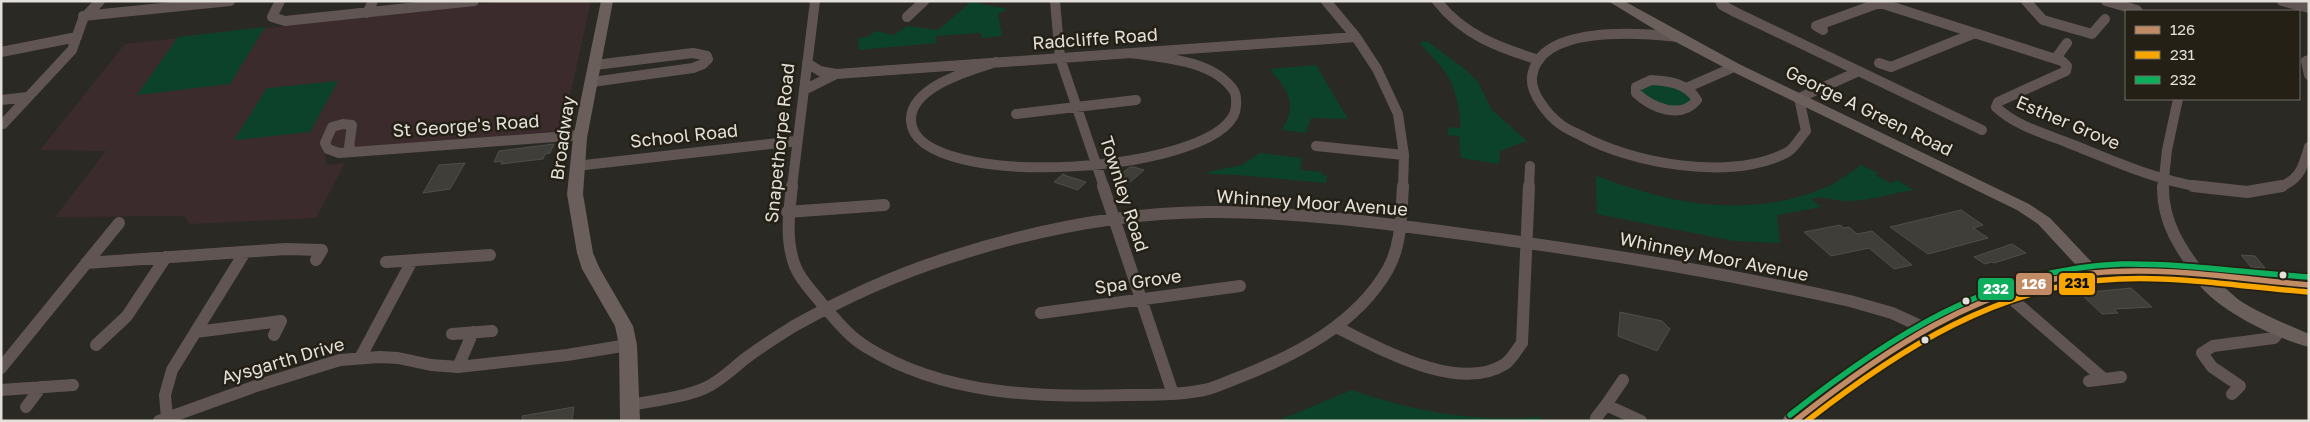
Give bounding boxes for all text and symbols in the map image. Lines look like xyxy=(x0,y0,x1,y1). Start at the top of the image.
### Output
legend xyxy=(2125,10,2300,100)
text: 126 xyxy=(2170,20,2195,38)
street label: Radcliffe Road xyxy=(1031,23,1158,53)
text: 231 xyxy=(2170,45,2195,63)
street label: George A Green Road xyxy=(1782,60,1957,160)
street label: Snapethorpe Road xyxy=(760,62,798,224)
text: 232 xyxy=(2170,70,2196,88)
street label: Esther Grove xyxy=(2013,90,2124,154)
street label: Broadway xyxy=(545,94,579,182)
street label: St George's Road xyxy=(392,109,540,141)
street label: School Road xyxy=(629,118,739,152)
street label: Townley Road xyxy=(1096,133,1154,254)
street label: Whinney Moor Avenue xyxy=(1215,184,1409,220)
street label: Whinney Moor Avenue xyxy=(1618,227,1811,285)
street label: Spa Grove xyxy=(1093,264,1183,298)
unlabelled marker xyxy=(2278,270,2288,280)
line badge: 126 xyxy=(2015,272,2053,296)
line badge: 231 xyxy=(2058,272,2096,296)
text: 231 xyxy=(2065,274,2089,291)
text: 126 xyxy=(2022,275,2046,292)
line badge: 232 xyxy=(1977,277,2015,301)
text: 232 xyxy=(1983,280,2009,297)
unlabelled marker xyxy=(1961,296,1971,306)
street label: Aysgarth Drive xyxy=(219,332,347,388)
unlabelled marker xyxy=(1920,335,1930,345)

